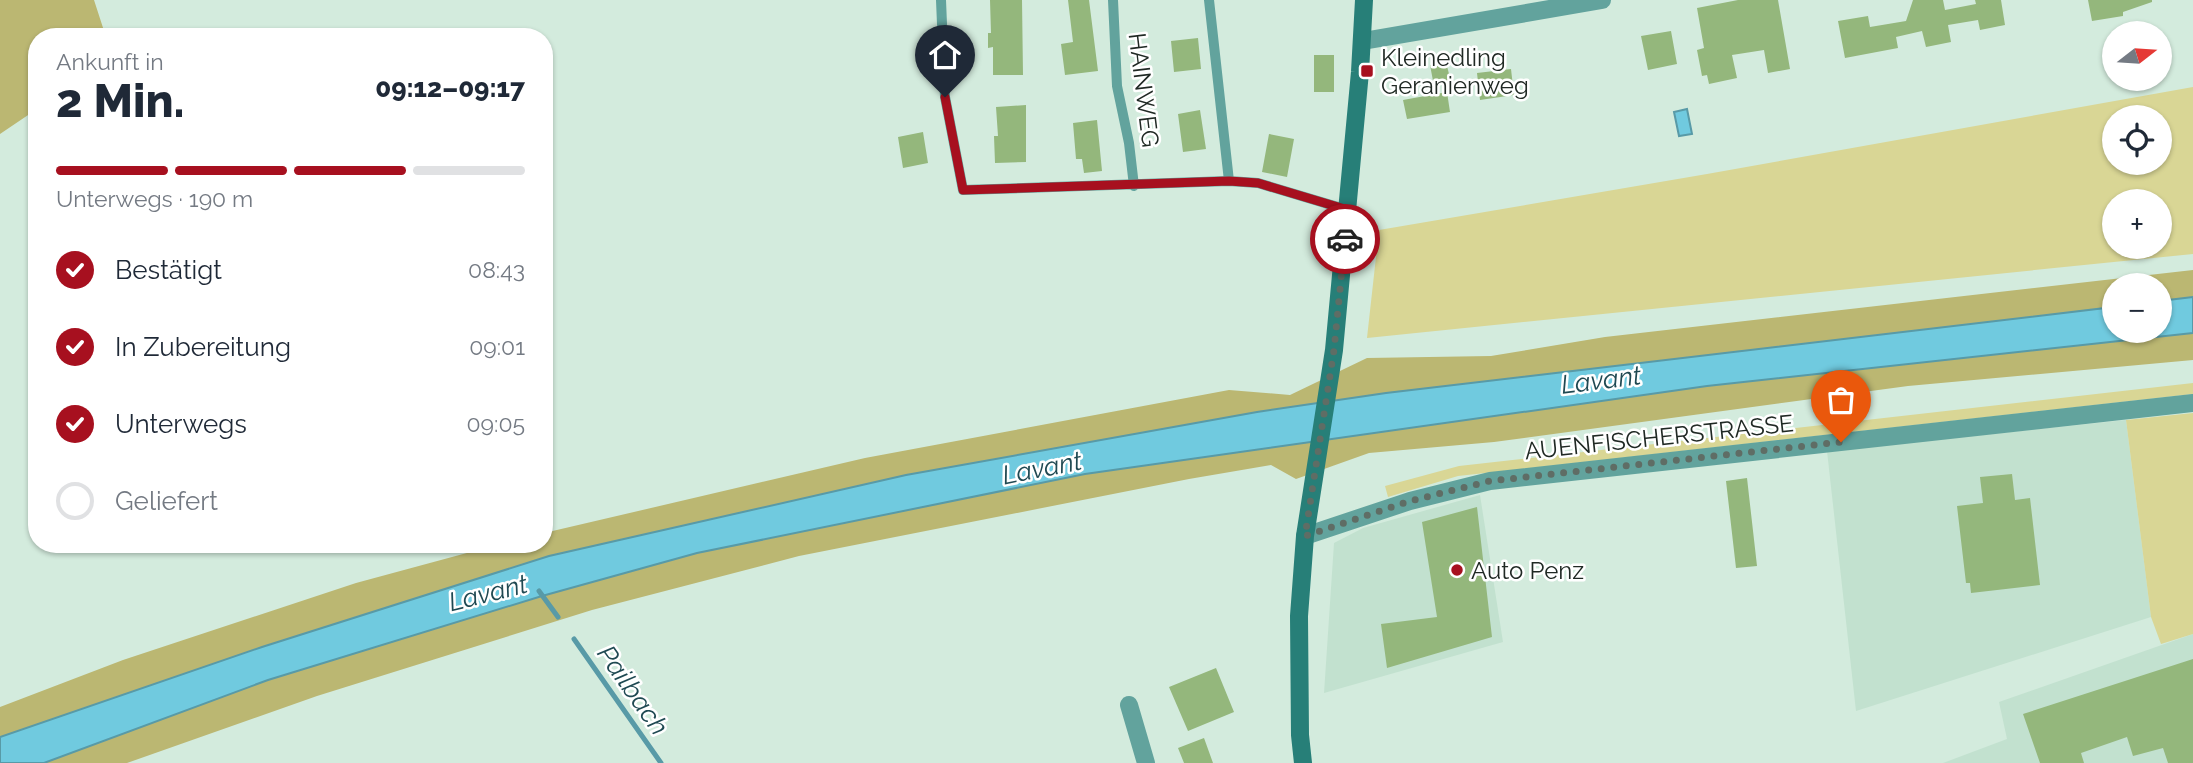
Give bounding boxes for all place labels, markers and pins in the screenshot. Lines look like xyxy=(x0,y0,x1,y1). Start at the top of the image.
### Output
pin xyxy=(915,25,975,97)
place label: Kleinedling Geranienweg xyxy=(1381,43,1529,100)
marker: Kleinedling Geranienweg xyxy=(1359,63,1375,79)
pin xyxy=(1811,370,1871,442)
place label: Auto Penz xyxy=(1471,556,1584,585)
marker: Auto Penz xyxy=(1449,562,1465,578)

